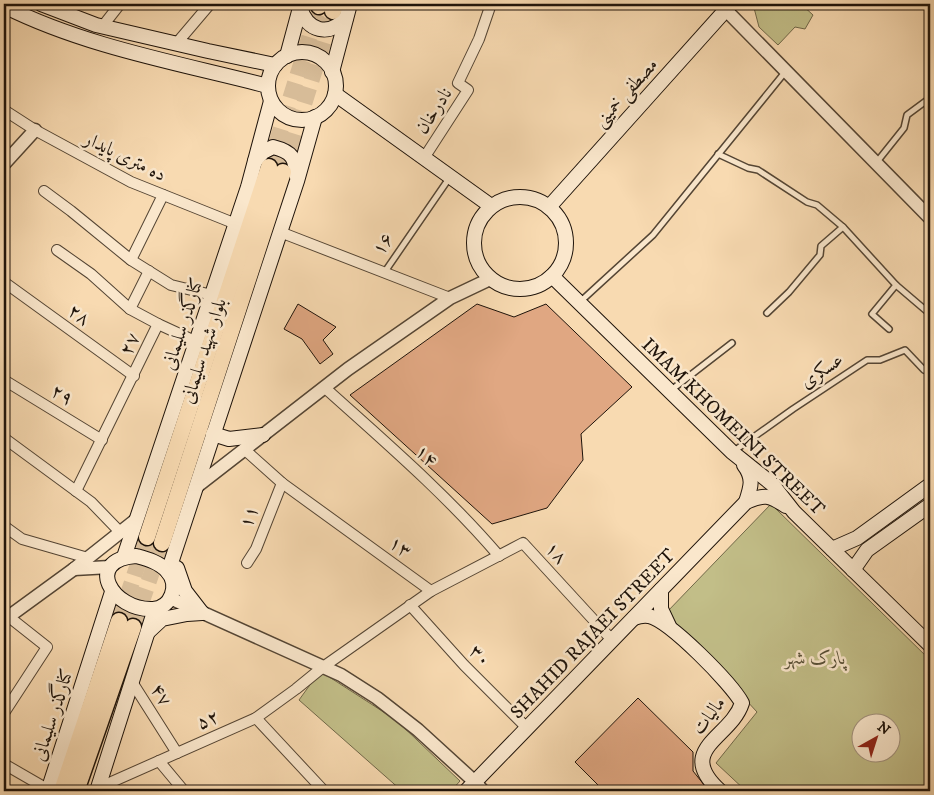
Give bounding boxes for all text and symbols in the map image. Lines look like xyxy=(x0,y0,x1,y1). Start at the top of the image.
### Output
street label: مصطفی خمینی xyxy=(589,54,664,133)
street label: نادرخان xyxy=(411,83,457,139)
street label: ده متری پایدار xyxy=(78,126,170,188)
street label: ۱۶ xyxy=(367,228,399,260)
street label: کنارگذر سلیمانی xyxy=(154,274,209,373)
street label: بلوار شهید سلیمانی xyxy=(176,295,232,407)
street label: ۲۸ xyxy=(63,299,95,331)
street label: ۲۷ xyxy=(115,329,145,359)
street label: IMAM KHOMEINI STREET xyxy=(637,333,830,521)
street label: عسکری xyxy=(796,348,848,394)
street label: ۲۹ xyxy=(47,379,77,411)
street label: ۱۴ xyxy=(410,440,442,472)
street label: ۱۱ xyxy=(234,502,264,532)
street label: ۱۳ xyxy=(384,531,416,563)
street label: ۱۸ xyxy=(540,537,572,569)
street label: SHAHID RAJAEI STREET xyxy=(506,544,681,724)
street label: ۳۰ xyxy=(464,640,496,672)
park label: پارک شهر xyxy=(783,647,847,671)
street label: کنارگذر سلیمانی xyxy=(24,665,79,764)
street label: ۴۷ xyxy=(145,679,177,711)
street label: مالیات xyxy=(687,692,731,740)
street label: ۵۲ xyxy=(193,705,223,735)
north arrow xyxy=(852,712,902,762)
text: N xyxy=(873,718,894,740)

